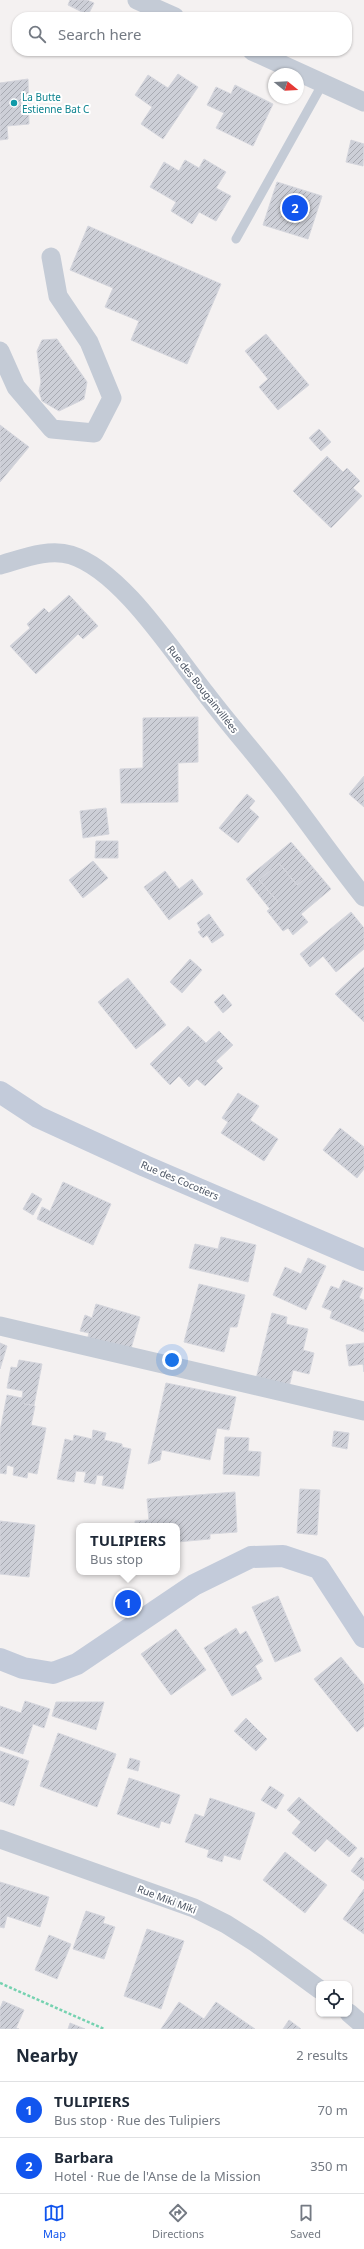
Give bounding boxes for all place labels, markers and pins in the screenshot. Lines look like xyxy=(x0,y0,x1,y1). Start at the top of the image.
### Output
place label: La Butte Estienne Bat C xyxy=(22,90,90,116)
marker: La Butte Estienne Bat C xyxy=(9,98,19,108)
pin: 2 xyxy=(282,193,308,223)
pin: 1 xyxy=(115,1588,141,1618)

